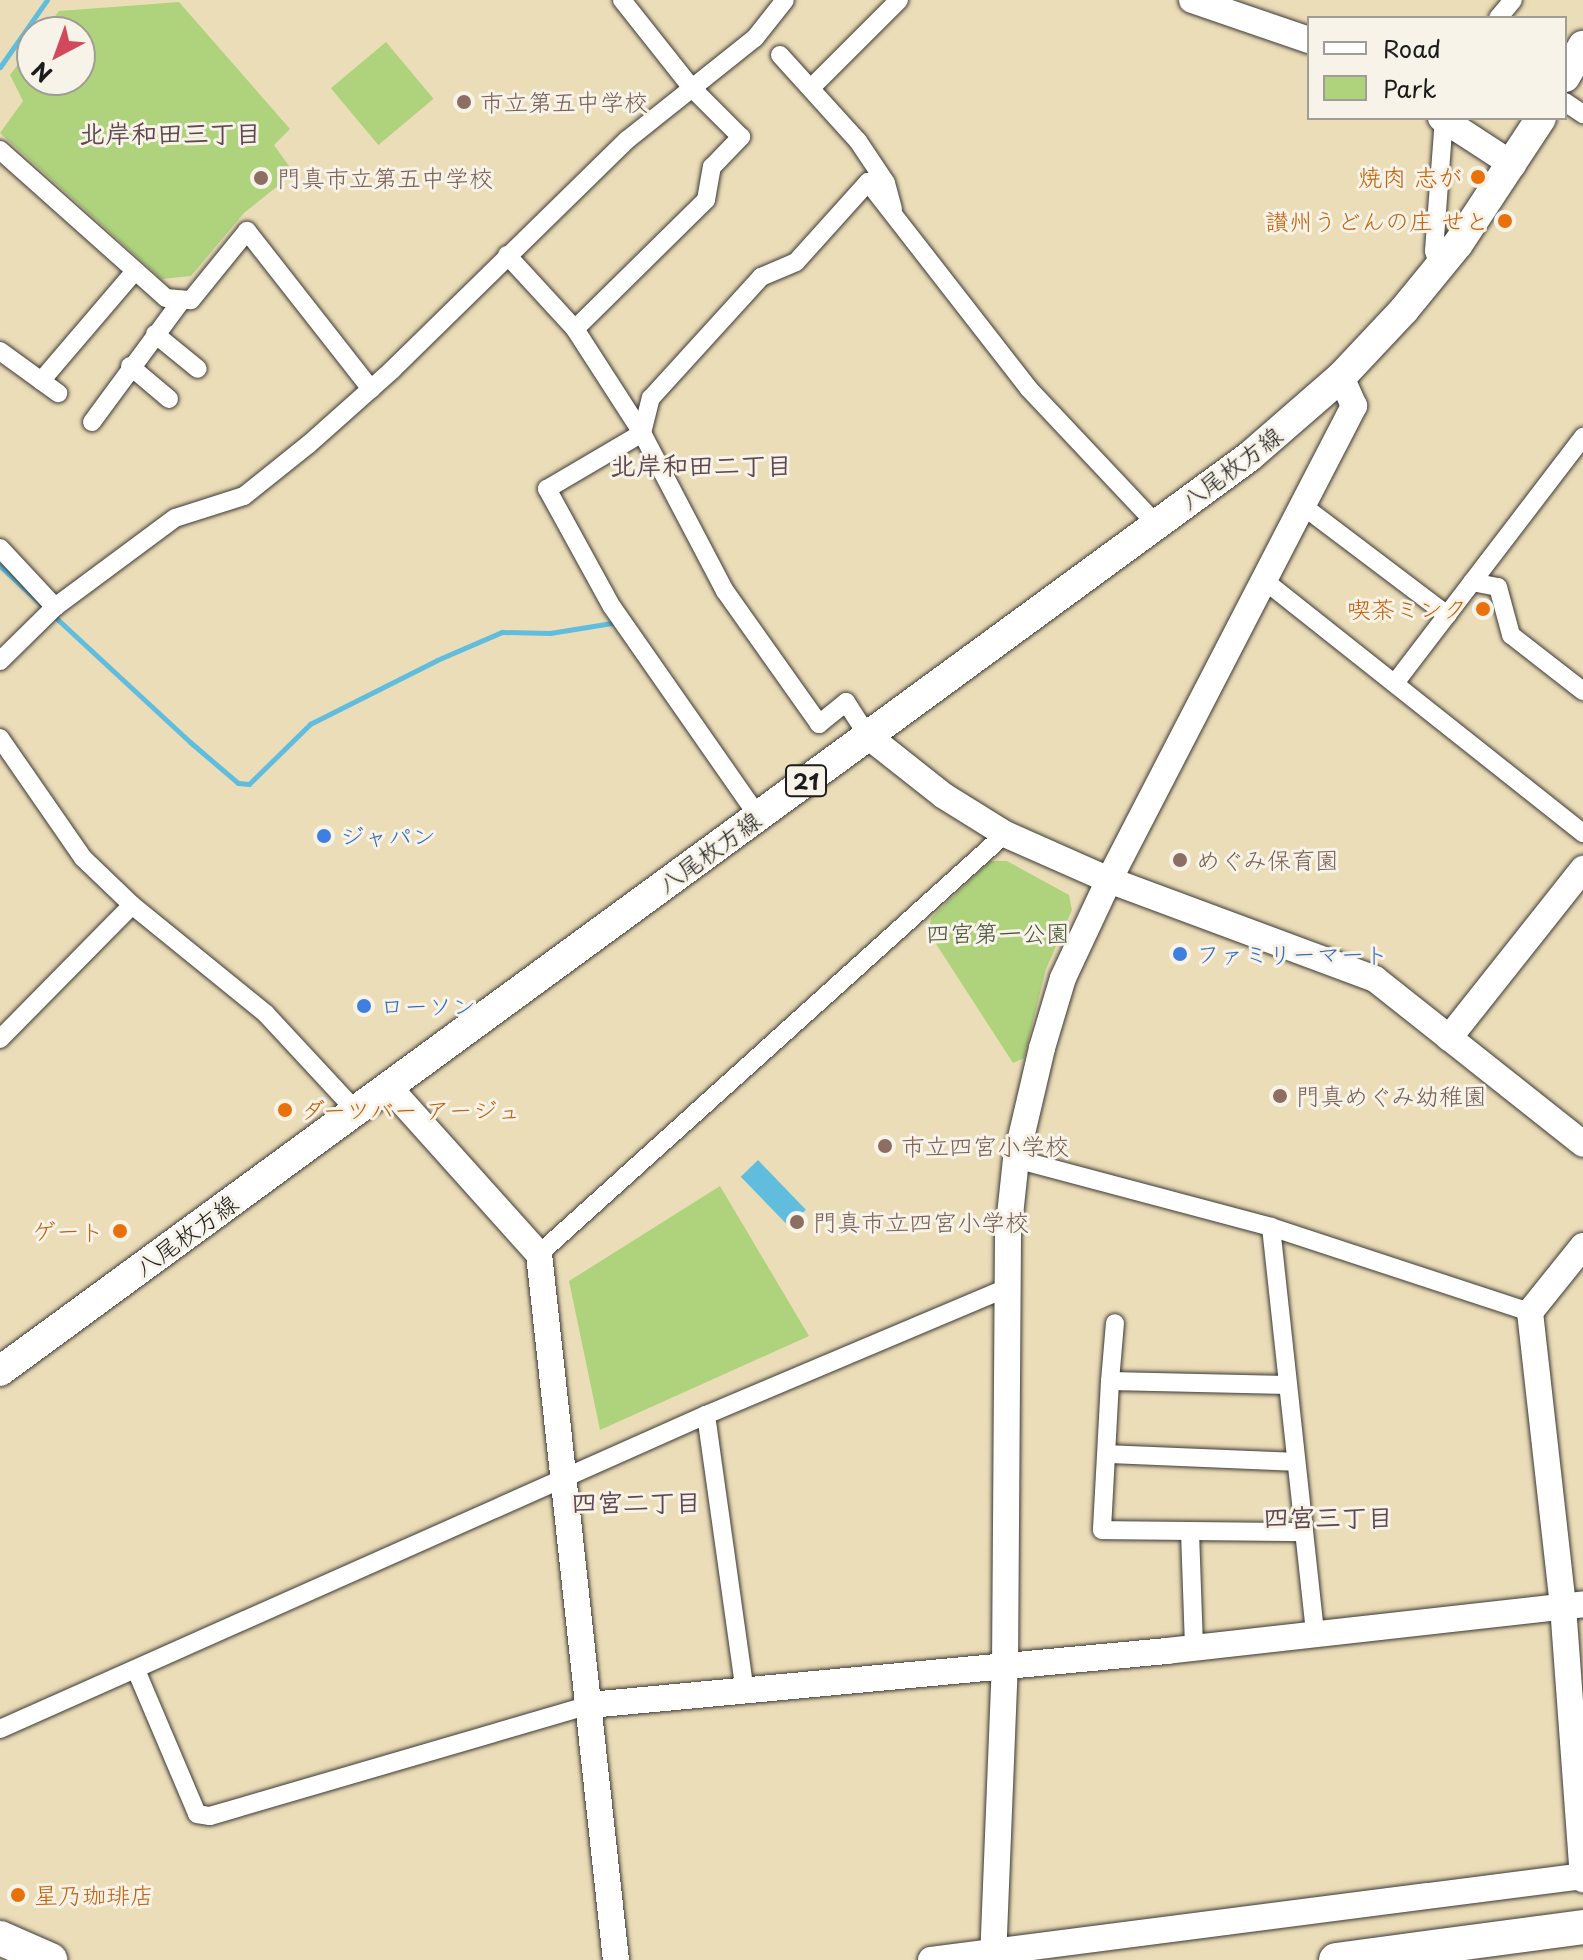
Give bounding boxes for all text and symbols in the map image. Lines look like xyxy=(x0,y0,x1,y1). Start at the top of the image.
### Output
north arrow xyxy=(16,16,96,96)
legend xyxy=(1307,16,1567,120)
text: Road xyxy=(1383,30,1441,66)
text: N xyxy=(24,55,59,91)
text: Park xyxy=(1383,70,1437,106)
place label: 市立第五中学校 xyxy=(480,88,648,116)
marker: 市立第五中学校 xyxy=(455,93,473,111)
district label: 北岸和田三丁目 xyxy=(79,117,261,149)
place label: 焼肉 志が xyxy=(1358,163,1462,191)
place label: 門真市立第五中学校 xyxy=(277,164,493,192)
marker: 焼肉 志が xyxy=(1469,168,1487,186)
marker: 門真市立第五中学校 xyxy=(252,169,270,187)
place label: 讃州うどんの庄 せと xyxy=(1265,207,1489,235)
marker: 讃州うどんの庄 せと xyxy=(1496,212,1514,230)
street label: 八尾枚方線 xyxy=(1174,420,1288,516)
district label: 北岸和田二丁目 xyxy=(610,449,792,481)
place label: 喫茶ミンク xyxy=(1347,595,1467,623)
marker: 喫茶ミンク xyxy=(1474,600,1492,618)
road number: 21 xyxy=(784,763,828,799)
street label: 八尾枚方線 xyxy=(652,805,766,899)
place label: ジャパン xyxy=(340,822,436,850)
marker: ジャパン xyxy=(315,827,333,845)
place label: めぐみ保育園 xyxy=(1196,846,1340,874)
marker: めぐみ保育園 xyxy=(1171,851,1189,869)
park label: 四宮第一公園 xyxy=(926,919,1070,947)
place label: ファミリーマート xyxy=(1196,940,1388,968)
marker: ファミリーマート xyxy=(1171,945,1189,963)
place label: ローソン xyxy=(380,992,476,1020)
marker: ローソン xyxy=(355,997,373,1015)
place label: 門真めぐみ幼稚園 xyxy=(1296,1082,1488,1110)
marker: 門真めぐみ幼稚園 xyxy=(1271,1087,1289,1105)
place label: ダーツバー アージュ xyxy=(301,1096,521,1124)
marker: ダーツバー アージュ xyxy=(276,1101,294,1119)
place label: 市立四宮小学校 xyxy=(901,1132,1069,1160)
marker: 市立四宮小学校 xyxy=(876,1137,894,1155)
street label: 八尾枚方線 xyxy=(129,1188,243,1282)
place label: 門真市立四宮小学校 xyxy=(813,1208,1029,1236)
marker: 門真市立四宮小学校 xyxy=(788,1213,806,1231)
place label: ゲート xyxy=(32,1217,104,1245)
marker: ゲート xyxy=(111,1222,129,1240)
district label: 四宮二丁目 xyxy=(571,1486,701,1518)
district label: 四宮三丁目 xyxy=(1263,1501,1393,1533)
place label: 星乃珈琲店 xyxy=(34,1881,154,1909)
marker: 星乃珈琲店 xyxy=(9,1886,27,1904)

